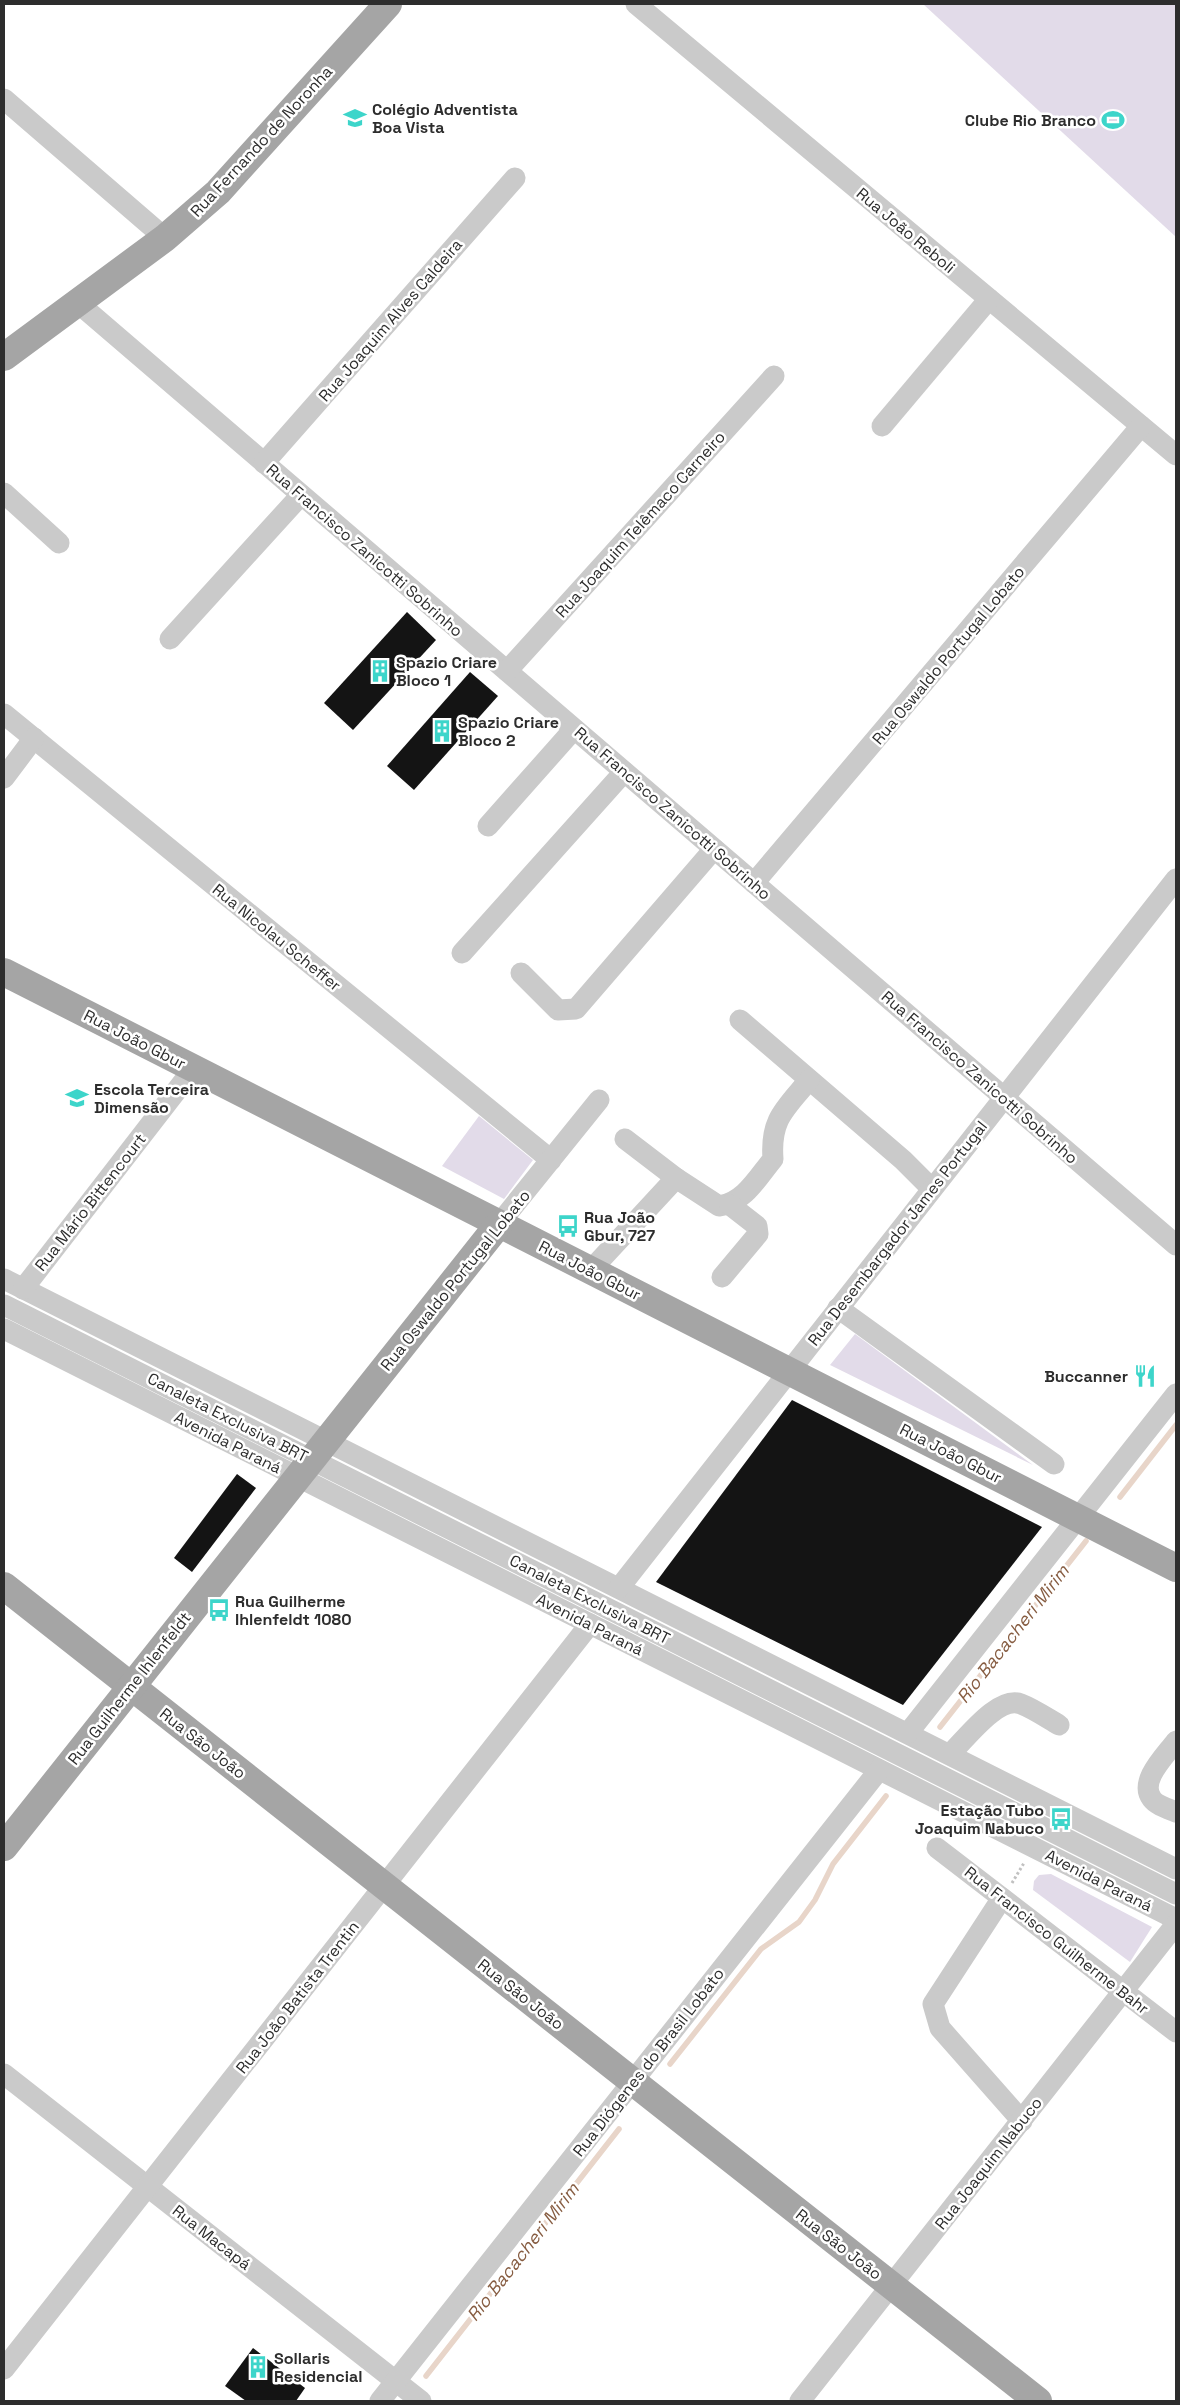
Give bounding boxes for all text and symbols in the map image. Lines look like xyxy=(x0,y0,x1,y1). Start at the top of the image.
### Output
street label: Rua Fernando de Noronha xyxy=(186,61,337,221)
place label: Colégio Adventista Boa Vista xyxy=(372,99,518,138)
school or university icon: Colégio Adventista Boa Vista xyxy=(342,105,368,131)
sports icon: Clube Rio Branco xyxy=(1100,107,1126,133)
place label: Clube Rio Branco xyxy=(965,110,1096,131)
street label: Rua João Reboli xyxy=(852,183,959,278)
street label: Rua Joaquim Alves Caldeira xyxy=(314,235,467,406)
street label: Rua Joaquim Telêmaco Carneiro xyxy=(551,427,730,622)
street label: Rua Francisco Zanicotti Sobrinho xyxy=(262,459,467,642)
street label: Rua Oswaldo Portugal Lobato xyxy=(867,562,1029,749)
place label: Spazio Criare Bloco 1 xyxy=(396,652,497,691)
building icon: Spazio Criare Bloco 1 xyxy=(367,658,393,684)
place label: Spazio Criare Bloco 2 xyxy=(458,712,559,751)
building icon: Spazio Criare Bloco 2 xyxy=(429,718,455,744)
street label: Rua Francisco Zanicotti Sobrinho xyxy=(570,722,775,905)
street label: Rua Nicolau Scheffer xyxy=(208,879,345,996)
street label: Rua Francisco Zanicotti Sobrinho xyxy=(877,986,1082,1169)
street label: Rua João Gbur xyxy=(80,1005,189,1074)
place label: Escola Terceira Dimensão xyxy=(94,1079,209,1118)
school or university icon: Escola Terceira Dimensão xyxy=(64,1085,90,1111)
street label: Rua Desembargador James Portugal xyxy=(803,1117,992,1350)
street label: Rua Mário Bittencourt xyxy=(30,1129,151,1275)
street label: Rua Oswaldo Portugal Lobato xyxy=(376,1186,535,1375)
place label: Rua João Gbur, 727 xyxy=(584,1207,655,1246)
bus stop icon: Rua João Gbur, 727 xyxy=(555,1213,581,1239)
street label: Rua João Gbur xyxy=(535,1236,644,1305)
restaurant icon: Buccanner xyxy=(1132,1363,1158,1389)
place label: Buccanner xyxy=(1044,1366,1128,1387)
street label: Canaleta Exclusiva BRT xyxy=(144,1368,312,1467)
street label: Avenida Paraná xyxy=(171,1406,285,1478)
street label: Rua João Gbur xyxy=(896,1419,1005,1488)
street label: Canaleta Exclusiva BRT xyxy=(506,1550,674,1649)
water label: Rio Bacacheri Mirim xyxy=(951,1559,1074,1707)
street label: Avenida Paraná xyxy=(533,1588,647,1660)
place label: Rua Guilherme Ihlenfeldt 1080 xyxy=(235,1591,352,1630)
bus stop icon: Rua Guilherme Ihlenfeldt 1080 xyxy=(206,1597,232,1623)
street label: Rua Guilherme Ihlenfeldt xyxy=(63,1608,196,1769)
street label: Rua São João xyxy=(155,1703,250,1784)
place label: Estação Tubo Joaquim Nabuco xyxy=(915,1800,1044,1839)
bus stop icon: Estação Tubo Joaquim Nabuco xyxy=(1048,1806,1074,1832)
street label: Avenida Paraná xyxy=(1042,1844,1156,1916)
street label: Rua Francisco Guilherme Bahr xyxy=(960,1862,1153,2019)
street label: Rua João Batista Trentin xyxy=(231,1917,364,2078)
street label: Rua São João xyxy=(473,1954,568,2035)
street label: Rua Diógenes do Brasil Lobato xyxy=(568,1964,729,2161)
street label: Rua Joaquim Nabuco xyxy=(930,2093,1047,2234)
water label: Rio Bacacheri Mirim xyxy=(461,2177,584,2325)
street label: Rua Macapá xyxy=(168,2200,255,2275)
street label: Rua São João xyxy=(791,2204,886,2285)
place label: Sollaris Residencial xyxy=(274,2348,362,2387)
building icon: Sollaris Residencial xyxy=(245,2354,271,2380)

